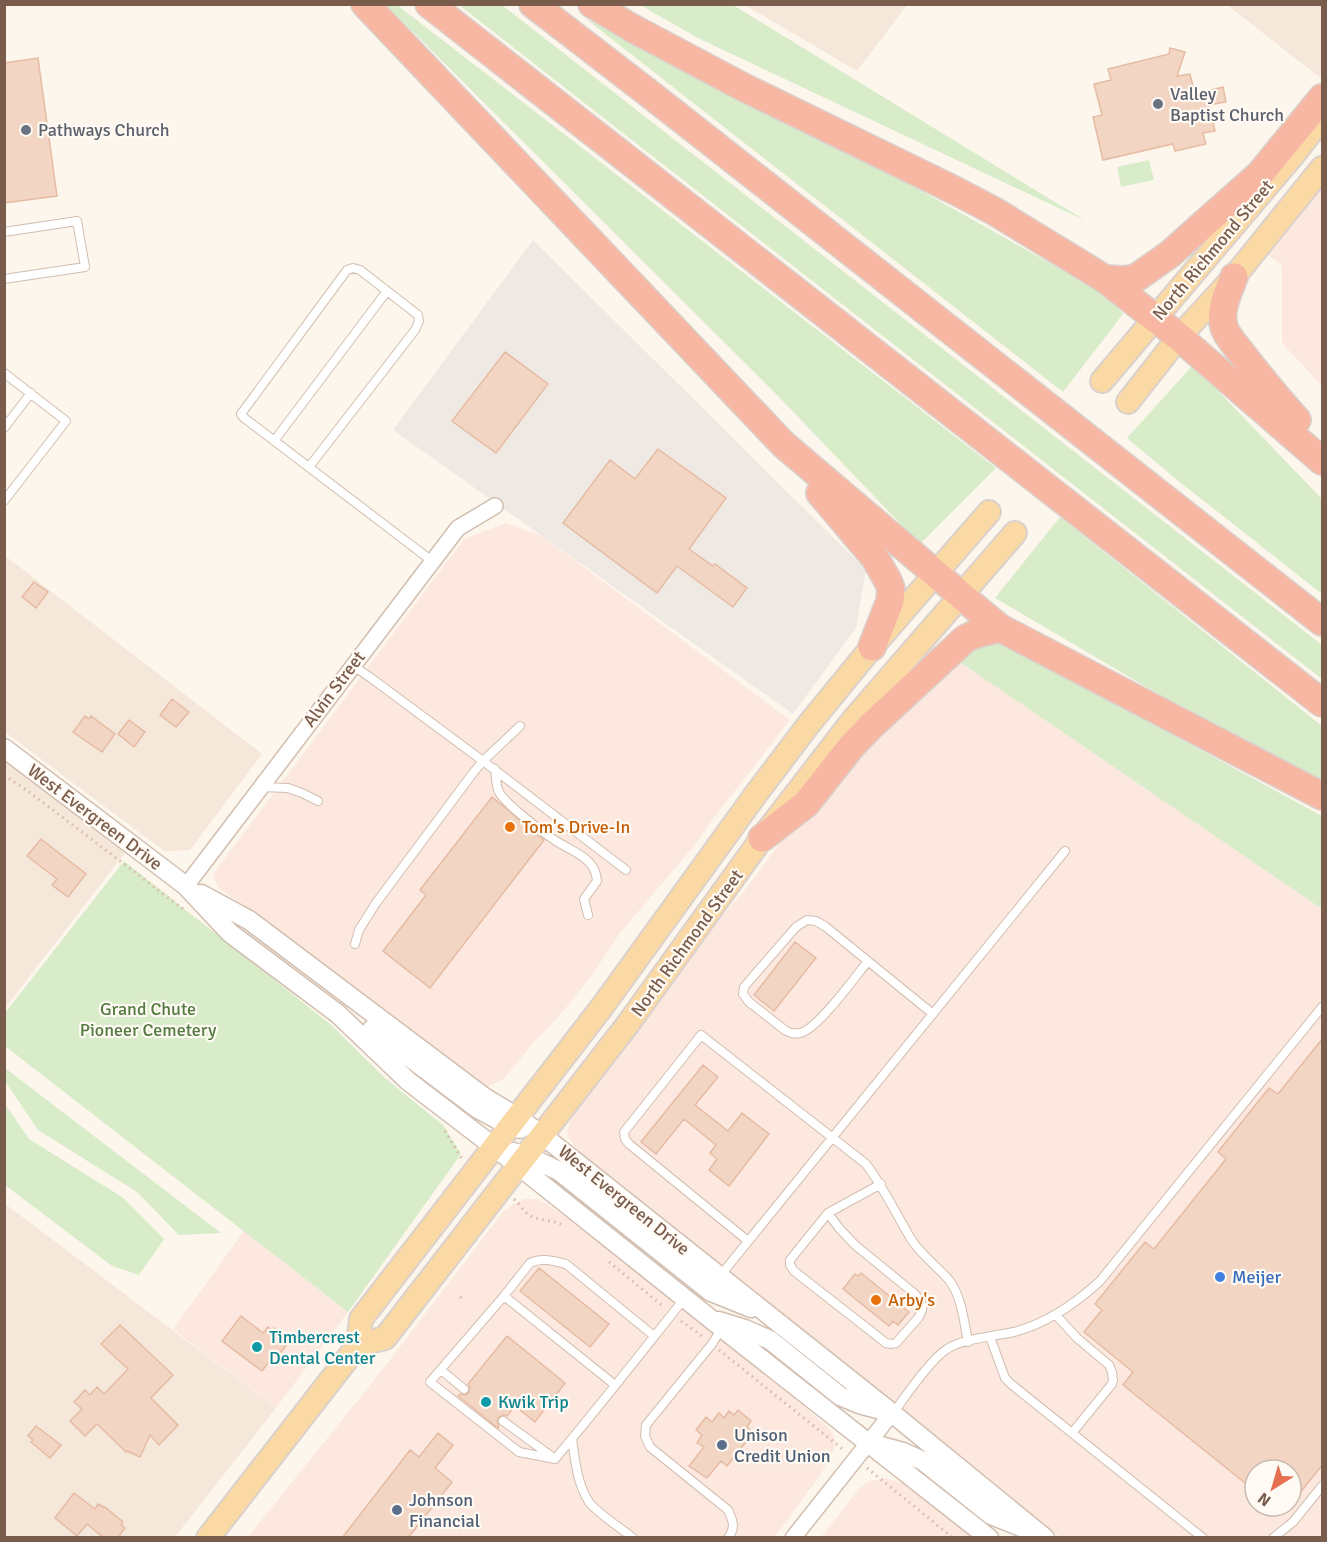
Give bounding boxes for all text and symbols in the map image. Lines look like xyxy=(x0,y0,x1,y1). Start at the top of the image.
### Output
place label: Valley Baptist Church xyxy=(1170,83,1284,126)
marker: Valley Baptist Church xyxy=(1151,97,1165,111)
place label: Pathways Church xyxy=(38,119,170,141)
marker: Pathways Church xyxy=(19,123,33,137)
street label: North Richmond Street xyxy=(1148,175,1278,325)
street label: Alvin Street xyxy=(298,647,370,731)
street label: West Evergreen Drive xyxy=(23,759,167,875)
place label: Tom's Drive-In xyxy=(522,816,630,838)
marker: Tom's Drive-In xyxy=(503,820,517,834)
street label: North Richmond Street xyxy=(626,865,748,1021)
park label: Grand Chute Pioneer Cemetery xyxy=(80,998,217,1041)
street label: West Evergreen Drive xyxy=(554,1140,694,1260)
place label: Meijer xyxy=(1232,1266,1281,1288)
marker: Meijer xyxy=(1213,1270,1227,1284)
place label: Arby's xyxy=(888,1289,935,1311)
marker: Arby's xyxy=(869,1293,883,1307)
place label: Timbercrest Dental Center xyxy=(269,1326,376,1369)
marker: Timbercrest Dental Center xyxy=(250,1340,264,1354)
place label: Kwik Trip xyxy=(498,1391,569,1413)
marker: Kwik Trip xyxy=(479,1395,493,1409)
place label: Unison Credit Union xyxy=(734,1424,831,1467)
marker: Unison Credit Union xyxy=(715,1438,729,1452)
north arrow xyxy=(1243,1458,1303,1518)
text: N xyxy=(1254,1488,1275,1511)
place label: Johnson Financial xyxy=(409,1489,480,1532)
marker: Johnson Financial xyxy=(390,1503,404,1517)

